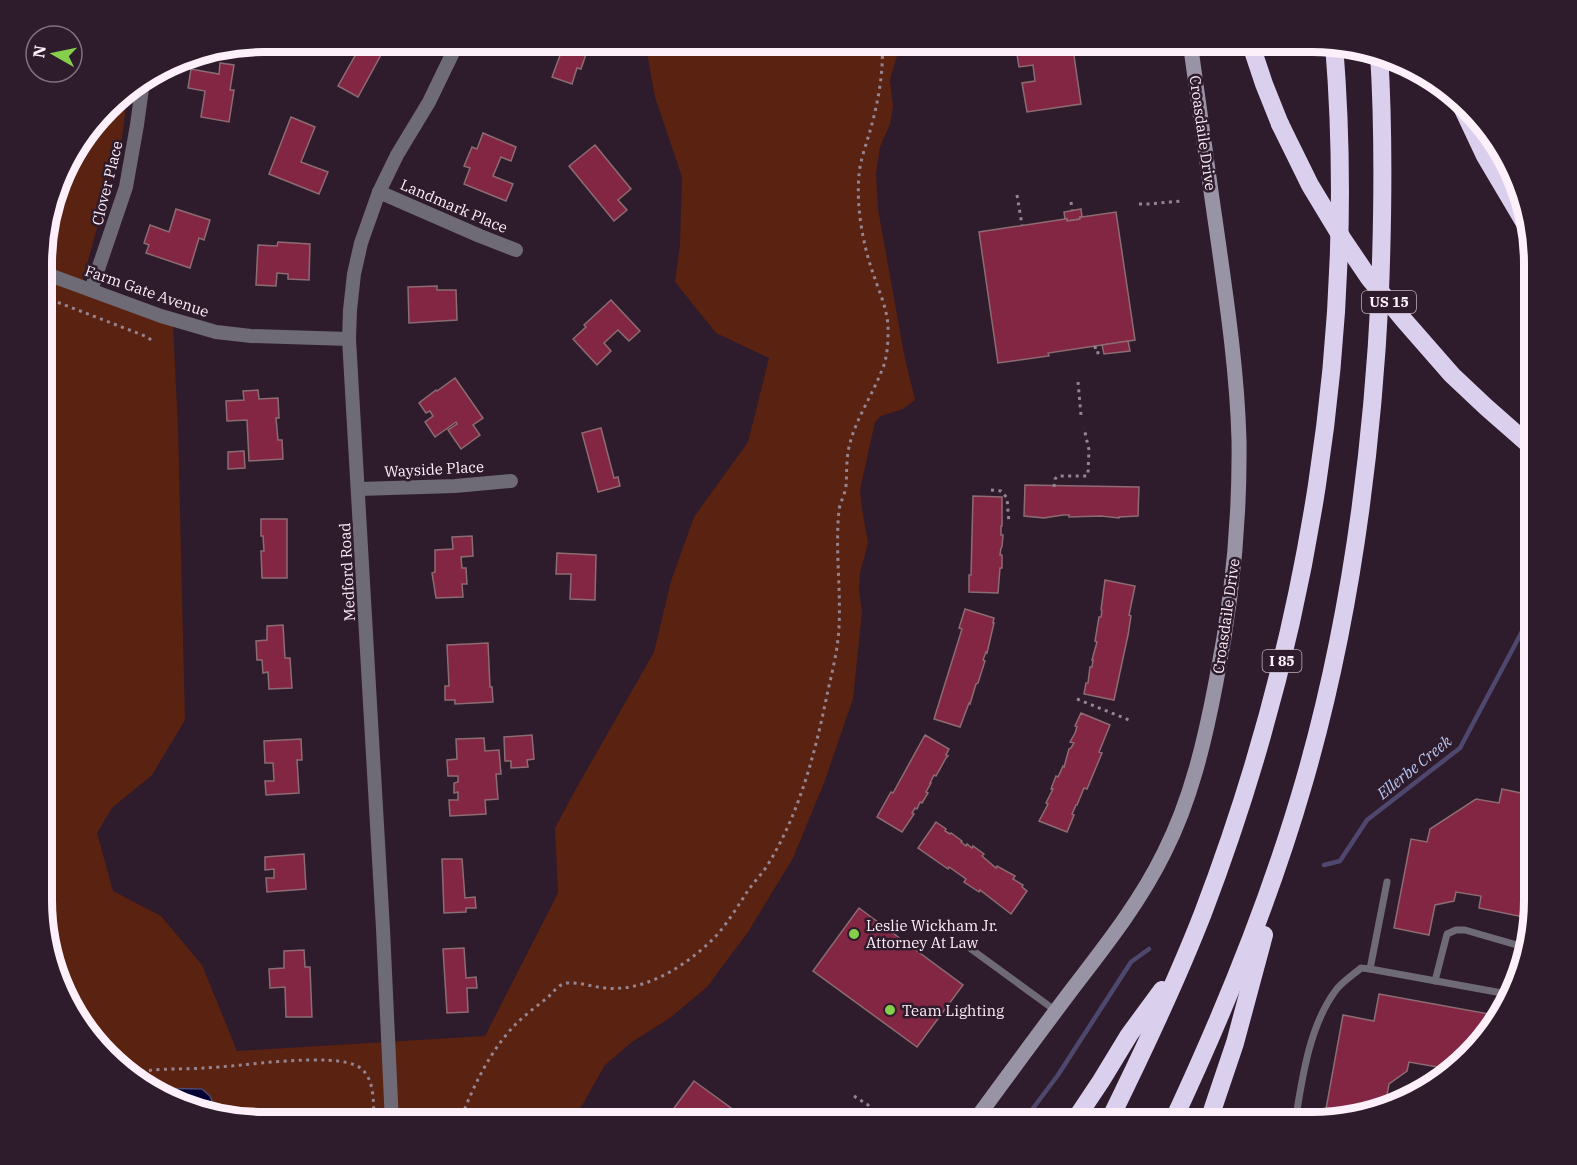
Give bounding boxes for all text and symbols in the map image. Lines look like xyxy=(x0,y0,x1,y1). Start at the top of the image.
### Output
north arrow xyxy=(24,24,84,84)
text: N xyxy=(28,44,50,59)
street label: Croasdaile Drive xyxy=(1186,74,1220,192)
street label: Clover Place xyxy=(87,139,127,227)
street label: Landmark Place xyxy=(397,175,511,237)
street label: Farm Gate Avenue xyxy=(82,261,212,321)
road number: US 15 xyxy=(1362,291,1416,313)
street label: Wayside Place xyxy=(384,457,484,481)
street label: Medford Road xyxy=(335,522,359,622)
street label: Croasdaile Drive xyxy=(1209,557,1243,675)
road number: I 85 xyxy=(1262,650,1302,672)
water label: Ellerbe Creek xyxy=(1372,731,1456,804)
place label: Leslie Wickham Jr. Attorney At Law xyxy=(866,916,998,952)
marker: Leslie Wickham Jr. Attorney At Law xyxy=(847,927,861,941)
place label: Team Lighting xyxy=(902,1001,1004,1020)
marker: Team Lighting xyxy=(883,1003,897,1017)

